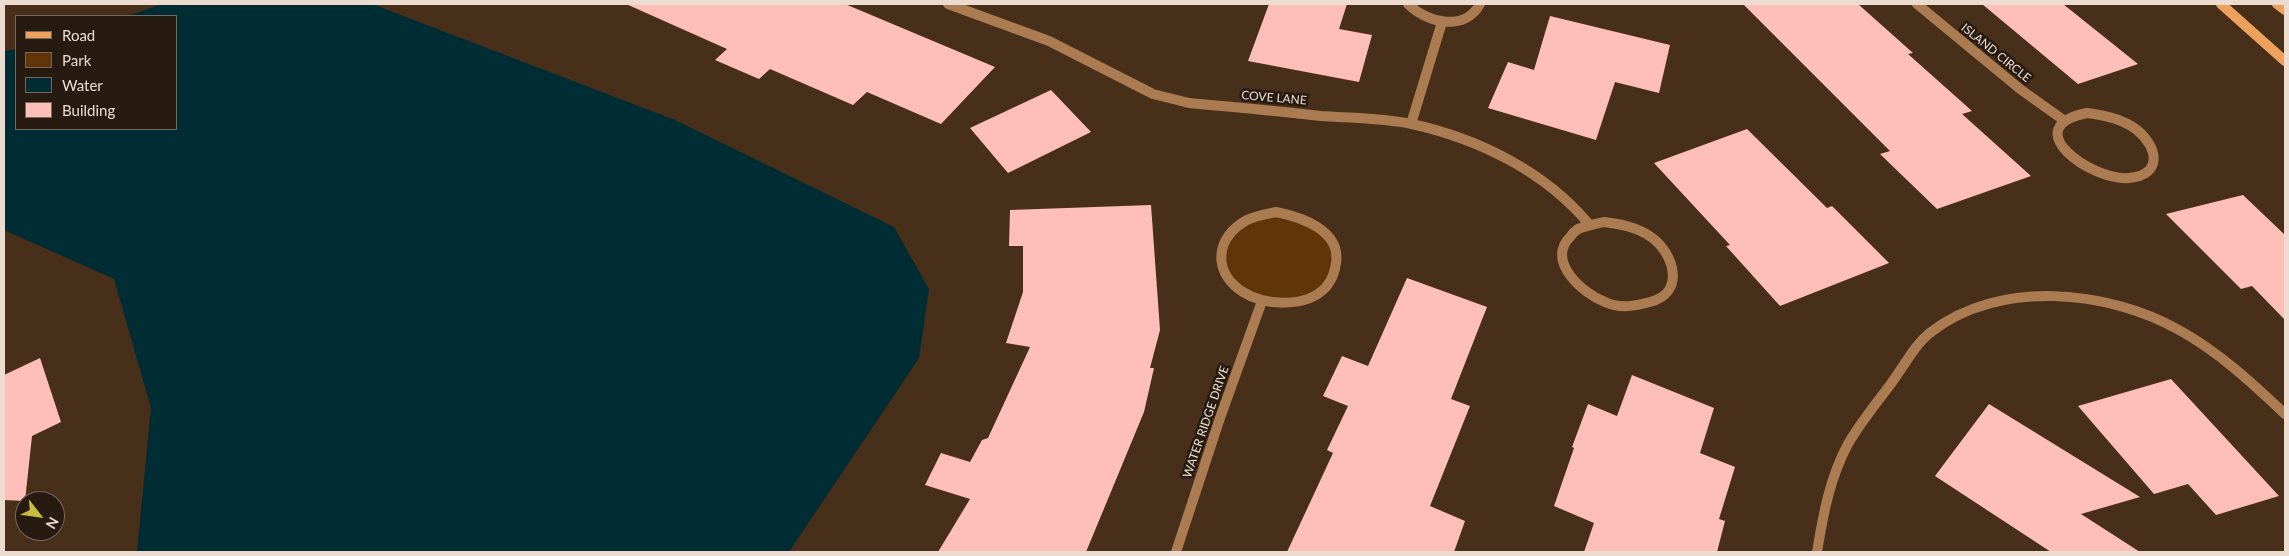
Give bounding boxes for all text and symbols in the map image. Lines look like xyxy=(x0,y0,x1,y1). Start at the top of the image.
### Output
legend xyxy=(15,15,178,130)
street label: ISLAND CIRCLE xyxy=(1958,21,2034,85)
text: Road xyxy=(62,26,95,44)
text: Park xyxy=(62,51,91,69)
text: Water xyxy=(62,76,103,94)
street label: COVE LANE xyxy=(1241,88,1307,108)
text: Building xyxy=(62,101,115,119)
street label: WATER RIDGE DRIVE xyxy=(1180,364,1232,480)
north arrow xyxy=(15,491,65,541)
text: N xyxy=(43,514,63,532)

